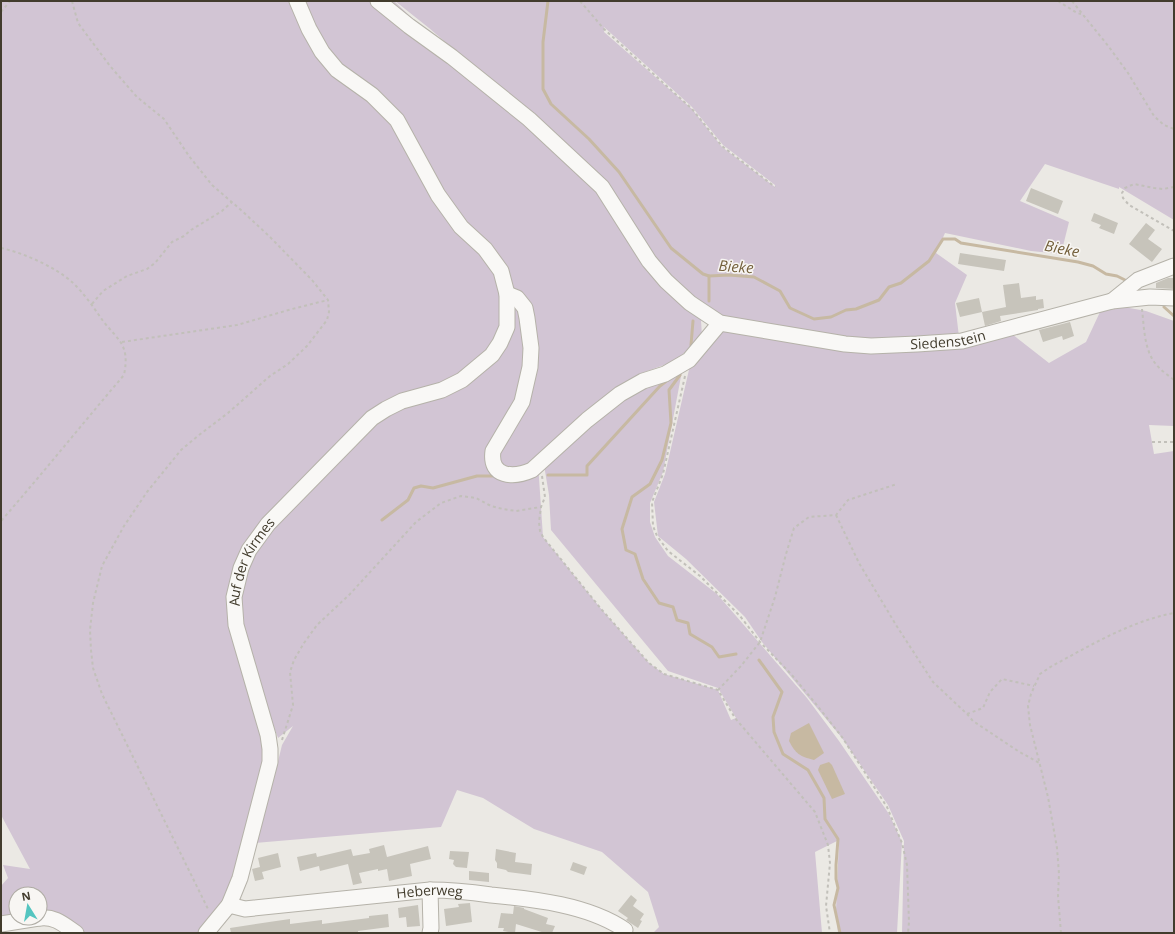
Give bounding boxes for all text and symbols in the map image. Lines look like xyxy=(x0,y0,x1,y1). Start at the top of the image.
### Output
water label: Bieke xyxy=(1043,235,1082,261)
water label: Bieke xyxy=(718,255,755,277)
street label: Siedenstein xyxy=(910,325,987,353)
street label: Auf der Kirmes xyxy=(224,513,279,607)
street label: Heberweg xyxy=(395,880,464,902)
north arrow xyxy=(8,886,48,926)
text: N xyxy=(20,887,32,904)

